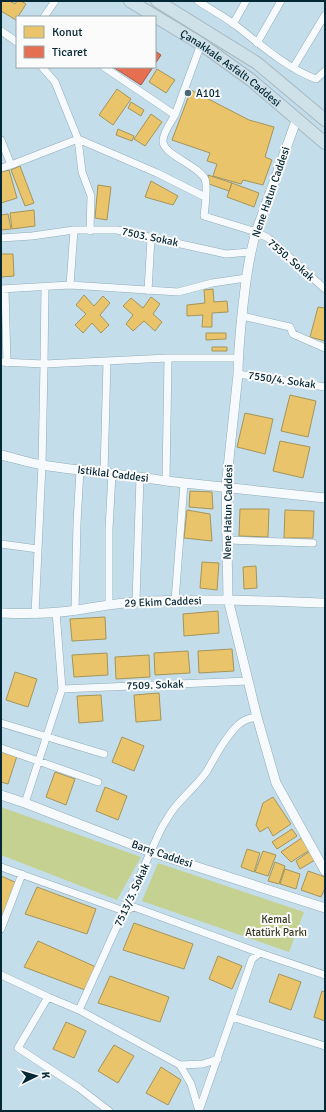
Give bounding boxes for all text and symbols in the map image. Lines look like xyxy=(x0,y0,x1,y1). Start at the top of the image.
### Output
legend xyxy=(16,16,156,68)
text: Konut xyxy=(52,25,83,40)
street label: Çanakkale Asfaltı Caddesi xyxy=(178,27,284,109)
text: Ticaret xyxy=(52,45,87,60)
place label: A101 xyxy=(196,87,221,100)
marker: A101 xyxy=(183,88,193,98)
street label: Nene Hatun Caddesi xyxy=(249,145,293,239)
street label: 7503. Sokak xyxy=(121,225,180,249)
street label: 7550. Sokak xyxy=(265,236,317,284)
street label: 7550/4. Sokak xyxy=(247,369,317,391)
street label: Istiklal Caddesi xyxy=(77,463,149,485)
street label: Nene Hatun Caddesi xyxy=(221,464,235,560)
street label: 29 Ekim Caddesi xyxy=(124,594,202,610)
street label: 7509. Sokak xyxy=(126,677,184,692)
street label: Barış Caddesi xyxy=(130,837,194,871)
street label: 7513/3. Sokak xyxy=(112,861,152,929)
park label: Kemal Atatürk Parkı xyxy=(245,913,307,939)
north arrow xyxy=(16,1056,56,1096)
text: K xyxy=(39,1071,52,1079)

